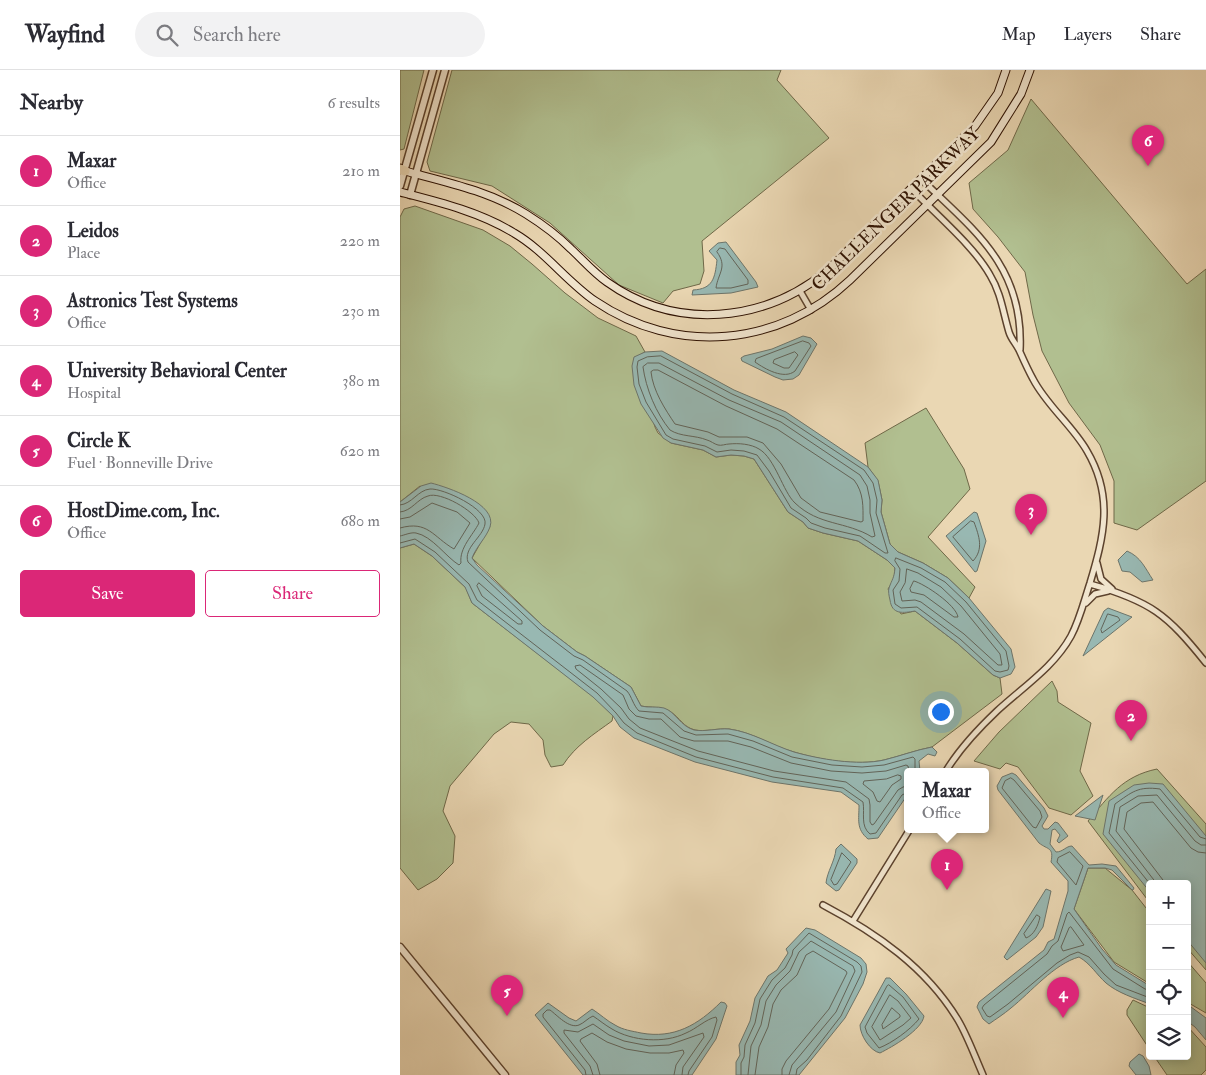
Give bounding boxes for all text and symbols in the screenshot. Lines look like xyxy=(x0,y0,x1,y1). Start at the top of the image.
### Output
search box xyxy=(135,12,485,57)
text: Wayfind xyxy=(25,19,105,50)
icon: search xyxy=(153,21,181,49)
text: Search here xyxy=(193,23,281,47)
text: Map xyxy=(1002,23,1036,46)
text: Layers xyxy=(1064,23,1112,46)
text: Share xyxy=(1140,23,1181,46)
text: Nearby xyxy=(20,89,83,116)
text: 6 results xyxy=(328,93,380,113)
street label: CHALLENGER PARKWAY xyxy=(807,122,986,296)
pin: 6 xyxy=(1132,125,1164,166)
text: Maxar xyxy=(67,149,116,173)
text: 1 xyxy=(33,161,39,181)
text: 210 m xyxy=(342,161,380,181)
text: Office xyxy=(67,173,106,193)
text: Leidos xyxy=(67,219,119,243)
text: 2 xyxy=(32,231,40,251)
text: 220 m xyxy=(340,231,380,251)
text: Place xyxy=(67,243,100,263)
text: Astronics Test Systems xyxy=(67,289,238,313)
text: 3 xyxy=(33,301,39,321)
text: 230 m xyxy=(342,301,380,321)
text: Office xyxy=(67,313,106,333)
text: University Behavioral Center xyxy=(67,359,287,383)
text: 4 xyxy=(32,371,40,391)
text: 380 m xyxy=(342,371,380,391)
text: Hospital xyxy=(67,383,121,403)
text: Circle K xyxy=(67,429,131,453)
text: 5 xyxy=(32,441,40,461)
text: 620 m xyxy=(340,441,380,461)
text: Fuel · Bonneville Drive xyxy=(67,453,213,473)
pin: 3 xyxy=(1015,494,1047,535)
text: HostDime.com, Inc. xyxy=(67,499,220,523)
text: 6 xyxy=(32,511,40,531)
text: 680 m xyxy=(340,511,380,531)
text: Office xyxy=(67,523,106,543)
button: Save xyxy=(20,570,195,617)
button: Share xyxy=(205,570,380,617)
your location xyxy=(928,699,954,725)
pin: 2 xyxy=(1115,700,1147,741)
popup xyxy=(904,768,989,833)
text: Maxar xyxy=(922,779,971,803)
text: Office xyxy=(922,803,961,823)
pin: 1 xyxy=(931,849,963,890)
map controls xyxy=(1146,880,1191,1060)
button: + xyxy=(1146,880,1191,925)
button: − xyxy=(1146,925,1191,970)
button: locate xyxy=(1146,970,1191,1015)
pin: 5 xyxy=(491,975,523,1016)
pin: 4 xyxy=(1047,977,1079,1018)
button: layers xyxy=(1146,1015,1191,1060)

